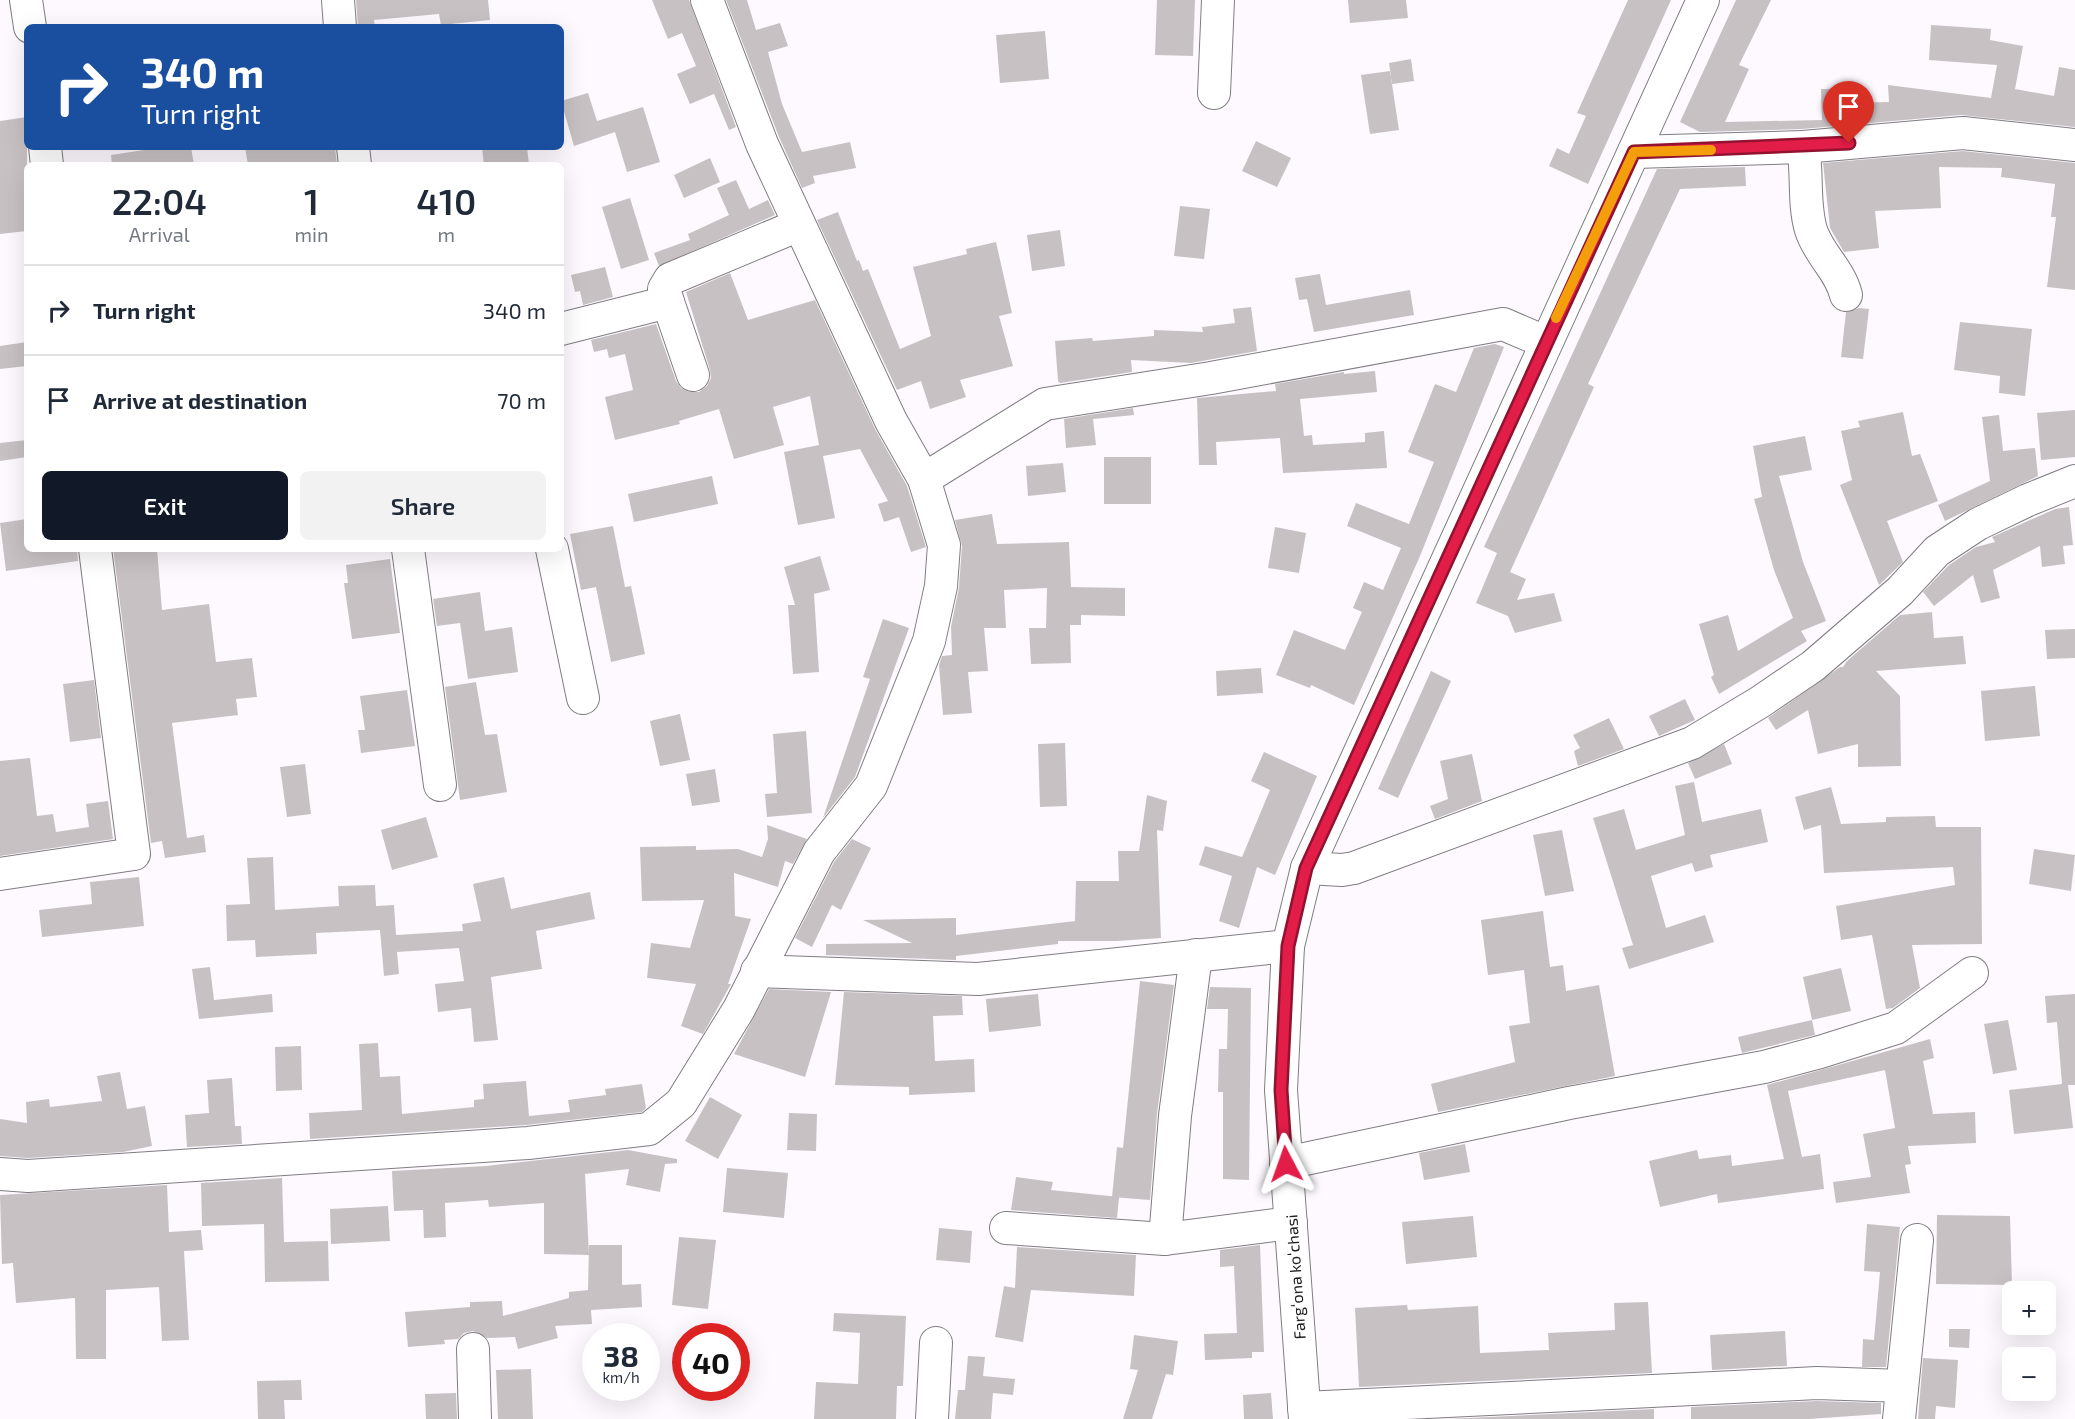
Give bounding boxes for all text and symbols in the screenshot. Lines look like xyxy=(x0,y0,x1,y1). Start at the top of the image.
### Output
text: 340 m xyxy=(141,46,264,96)
icon: right xyxy=(42,48,120,126)
pin xyxy=(1823,81,1874,143)
icon: arrive xyxy=(1832,90,1865,123)
text: Turn right xyxy=(141,97,261,129)
text: 22:04 xyxy=(112,179,207,222)
text: 1 xyxy=(304,179,319,222)
text: 410 xyxy=(416,179,476,222)
text: Arrival xyxy=(129,222,190,246)
text: min xyxy=(294,222,329,246)
text: m xyxy=(438,222,455,246)
icon: right xyxy=(42,294,75,327)
text: Turn right xyxy=(93,297,195,323)
text: 340 m xyxy=(483,297,546,323)
icon: arrive xyxy=(42,384,75,417)
text: Arrive at destination xyxy=(93,387,307,413)
text: 70 m xyxy=(497,387,546,413)
button: Exit xyxy=(42,471,288,540)
button: Share xyxy=(300,471,546,540)
position arrow xyxy=(1254,1132,1318,1196)
street label: Fargʻona koʻchasi xyxy=(1281,1214,1309,1340)
map controls xyxy=(2002,1281,2056,1401)
button: + xyxy=(2002,1281,2056,1335)
speed limit sign: 40 xyxy=(672,1323,750,1401)
text: 38 xyxy=(603,1337,639,1373)
button: − xyxy=(2002,1347,2056,1401)
text: km/h xyxy=(602,1368,640,1386)

